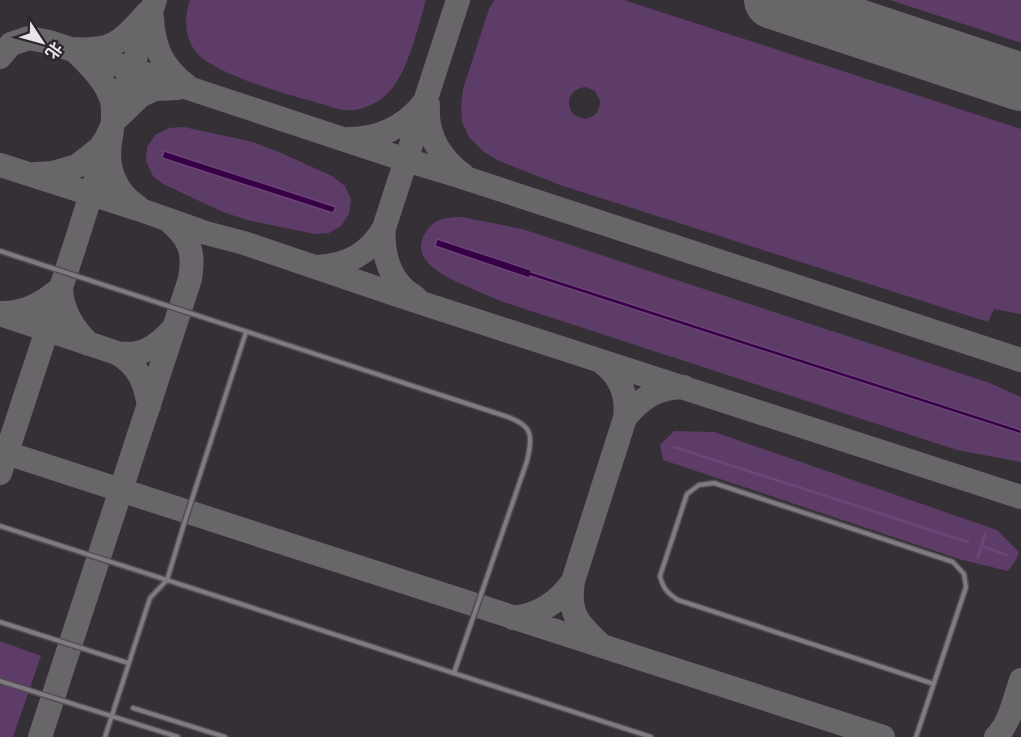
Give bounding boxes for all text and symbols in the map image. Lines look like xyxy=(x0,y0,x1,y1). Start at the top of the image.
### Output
north arrow xyxy=(12,12,72,72)
text: 北 xyxy=(42,39,65,62)

